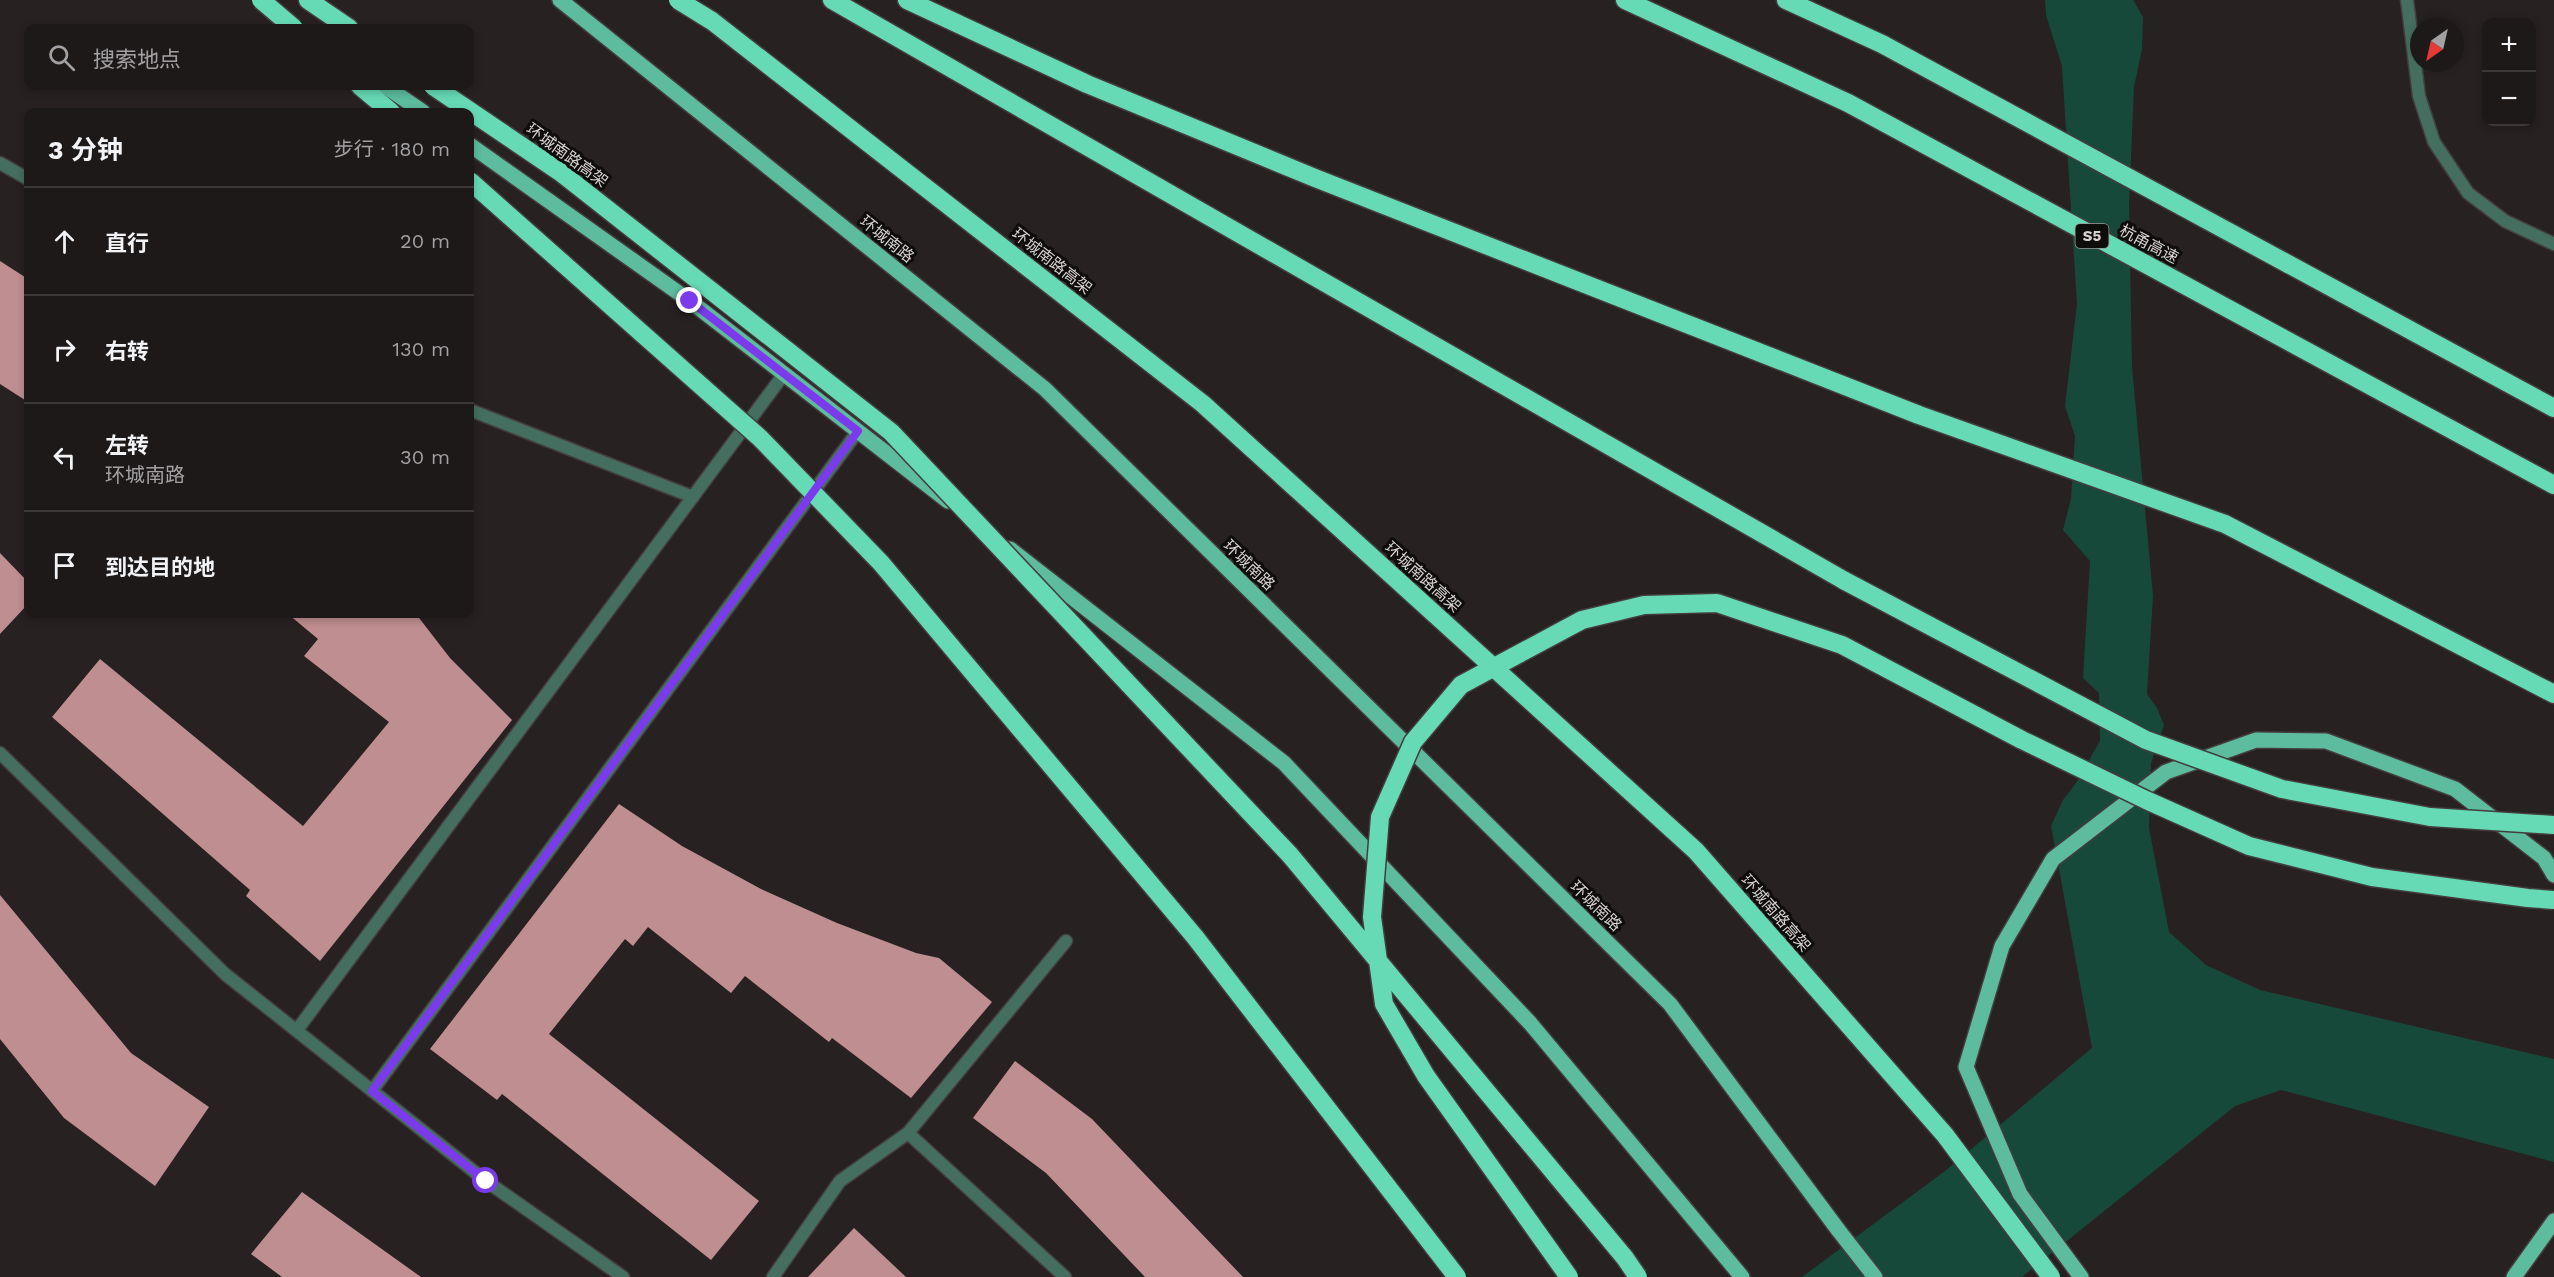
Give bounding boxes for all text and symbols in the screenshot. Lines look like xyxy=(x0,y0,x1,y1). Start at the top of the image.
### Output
north arrow xyxy=(2410,18,2464,72)
map controls xyxy=(2482,18,2536,126)
button: + xyxy=(2482,18,2536,72)
search box xyxy=(24,24,474,90)
icon: search xyxy=(45,41,78,74)
text: 搜索地点 xyxy=(93,47,181,72)
button: − xyxy=(2482,72,2536,126)
street label: 环城南路高架 xyxy=(523,119,611,191)
text: 3 分钟 xyxy=(48,135,123,165)
text: 步行 · 180 m xyxy=(334,137,450,161)
street label: 环城南路 xyxy=(856,211,918,267)
street label: 杭甬高速 xyxy=(2116,221,2182,267)
street label: 环城南路高架 xyxy=(1008,224,1096,298)
road number: S5 xyxy=(2076,224,2108,248)
icon: ahead xyxy=(48,225,81,258)
text: 20 m xyxy=(400,229,450,253)
text: 直行 xyxy=(105,231,149,256)
route end xyxy=(676,287,702,313)
icon: right xyxy=(48,333,81,366)
text: 130 m xyxy=(392,337,450,361)
text: 右转 xyxy=(105,339,149,364)
text: 左转 xyxy=(105,433,149,458)
icon: left xyxy=(48,441,81,474)
text: 30 m xyxy=(400,445,450,469)
text: 环城南路 xyxy=(105,463,185,487)
street label: 环城南路 xyxy=(1219,536,1279,594)
street label: 环城南路高架 xyxy=(1381,538,1465,616)
icon: arrive xyxy=(48,549,81,582)
text: 到达目的地 xyxy=(105,555,215,580)
street label: 环城南路高架 xyxy=(1737,871,1815,955)
street label: 环城南路 xyxy=(1566,877,1626,935)
route start xyxy=(472,1167,498,1193)

